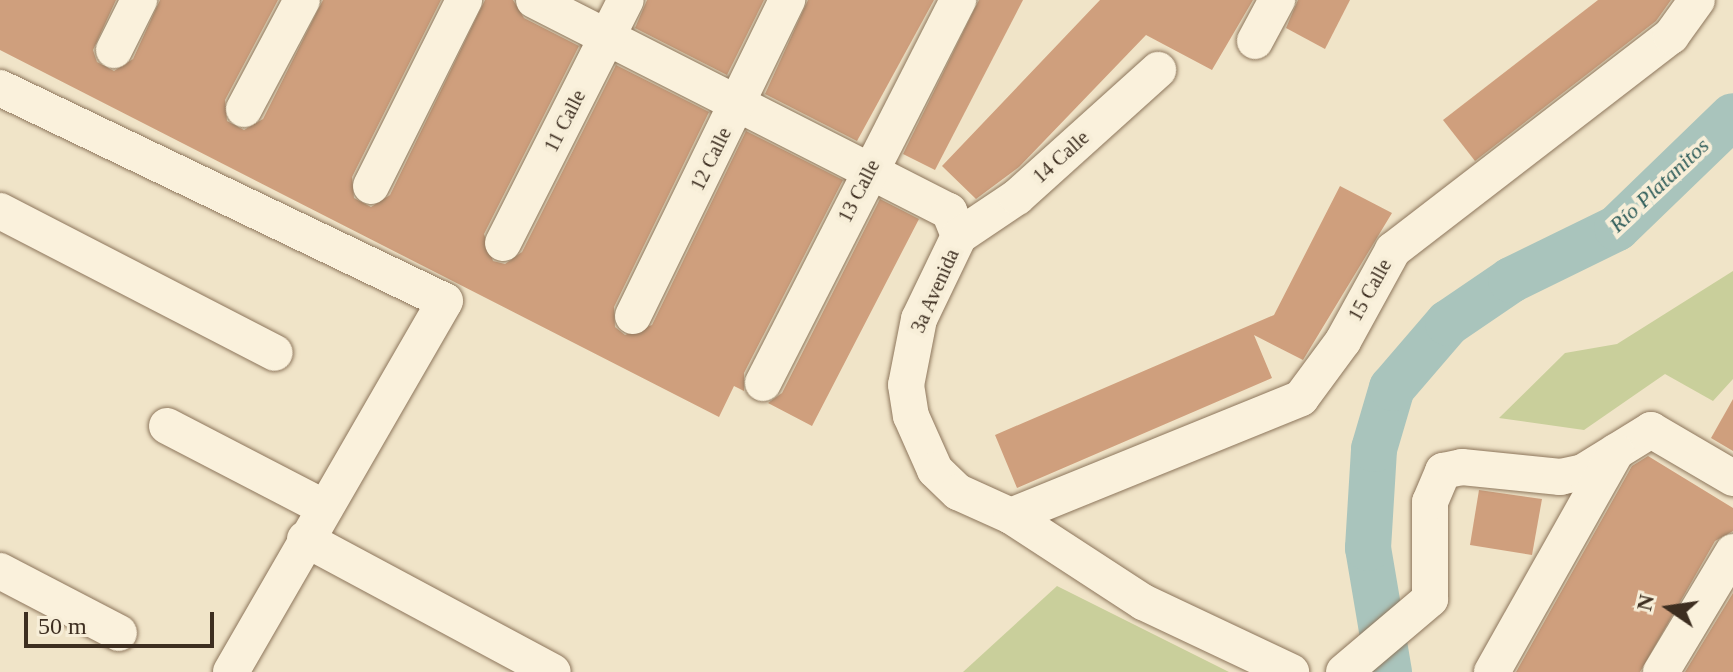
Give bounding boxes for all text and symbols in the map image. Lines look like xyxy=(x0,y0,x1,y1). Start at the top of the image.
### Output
street label: 11 Calle xyxy=(539,86,591,156)
street label: 12 Calle xyxy=(685,124,737,194)
street label: 14 Calle xyxy=(1028,126,1094,188)
water label: Río Platanitos xyxy=(1604,132,1714,238)
street label: 13 Calle xyxy=(833,156,885,226)
street label: 3a Avenida xyxy=(906,245,964,337)
street label: 15 Calle xyxy=(1343,255,1397,325)
north arrow xyxy=(1629,568,1709,648)
text: N xyxy=(1631,592,1659,613)
scale bar xyxy=(28,596,218,646)
text: 50 m xyxy=(38,613,87,639)

